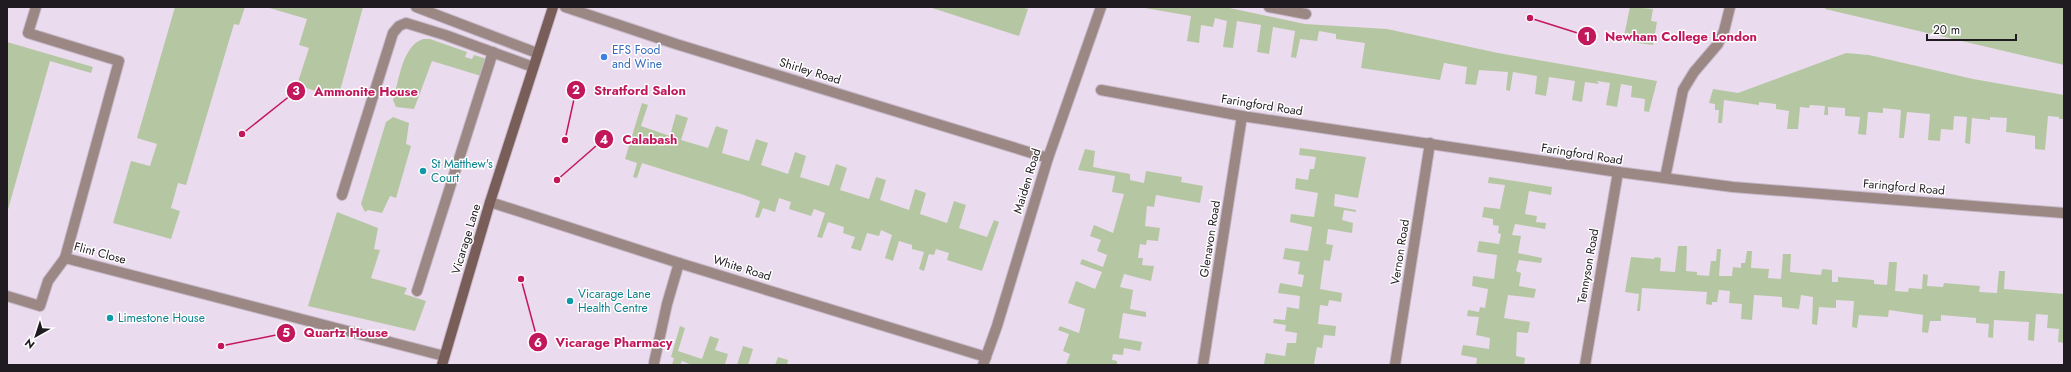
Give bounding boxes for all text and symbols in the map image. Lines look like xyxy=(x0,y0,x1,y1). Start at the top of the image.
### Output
scale bar xyxy=(1927,16,2016,42)
text: 20 m xyxy=(1933,21,1960,39)
callout: Newham College London xyxy=(1577,24,1765,49)
text: Newham College London xyxy=(1605,27,1757,46)
text: 1 xyxy=(1584,28,1590,46)
place label: EFS Food and Wine xyxy=(612,41,662,73)
marker: EFS Food and Wine xyxy=(599,52,609,62)
street label: Shirley Road xyxy=(777,53,843,89)
callout: Stratford Salon xyxy=(566,78,694,103)
callout: Ammonite House xyxy=(286,79,426,104)
text: 2 xyxy=(572,81,580,99)
text: Stratford Salon xyxy=(594,81,686,100)
text: 3 xyxy=(292,82,300,100)
text: Ammonite House xyxy=(313,82,418,101)
street label: Faringford Road xyxy=(1220,90,1304,120)
callout: Calabash xyxy=(594,127,685,152)
text: Calabash xyxy=(623,130,678,149)
text: 4 xyxy=(600,131,608,149)
street label: Faringford Road xyxy=(1540,139,1624,169)
street label: Maiden Road xyxy=(1009,146,1045,216)
place label: St Matthew's Court xyxy=(431,155,493,187)
marker: St Matthew's Court xyxy=(418,166,428,176)
street label: Faringford Road xyxy=(1862,174,1946,200)
street label: Glenavon Road xyxy=(1195,199,1225,279)
street label: Vicarage Lane xyxy=(447,202,485,276)
street label: Vernon Road xyxy=(1386,218,1414,286)
street label: Tennyson Road xyxy=(1573,227,1603,305)
street label: Flint Close xyxy=(72,237,128,269)
street label: White Road xyxy=(711,251,773,285)
place label: Vicarage Lane Health Centre xyxy=(578,285,651,317)
marker: Vicarage Lane Health Centre xyxy=(565,296,575,306)
place label: Limestone House xyxy=(118,309,205,327)
marker: Limestone House xyxy=(105,313,115,323)
north arrow xyxy=(16,316,56,356)
callout: Quartz House xyxy=(276,320,396,345)
text: Quartz House xyxy=(304,323,389,342)
text: 5 xyxy=(282,324,290,342)
callout: Vicarage Pharmacy xyxy=(528,330,681,355)
text: Vicarage Pharmacy xyxy=(555,333,673,352)
text: 6 xyxy=(534,334,542,352)
text: N xyxy=(21,335,38,353)

